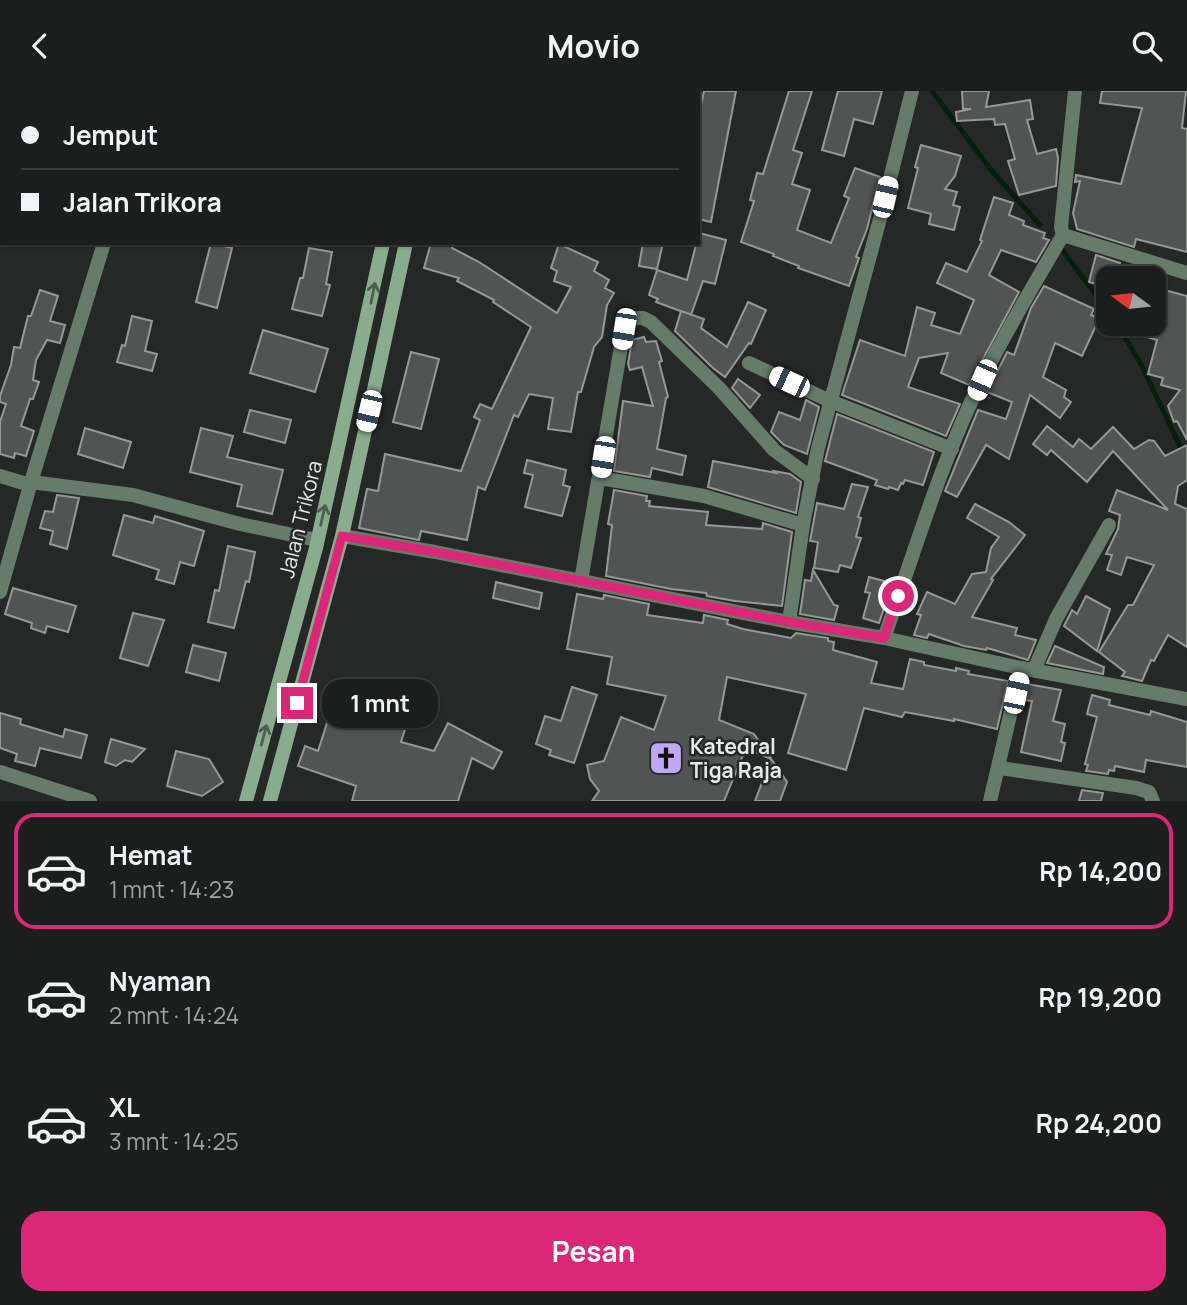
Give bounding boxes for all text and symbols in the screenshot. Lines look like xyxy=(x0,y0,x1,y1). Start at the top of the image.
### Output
text: Movio xyxy=(547,24,640,68)
icon: back xyxy=(21,27,59,65)
icon: search xyxy=(1128,27,1166,65)
text: Jemput xyxy=(63,117,158,153)
car xyxy=(871,174,900,220)
text: Jalan Trikora xyxy=(63,184,222,220)
north arrow xyxy=(1096,266,1166,336)
map controls xyxy=(1096,266,1166,336)
one-way arrow xyxy=(366,282,380,305)
car xyxy=(611,307,638,351)
car xyxy=(965,357,1000,403)
car xyxy=(766,364,813,400)
car xyxy=(355,388,384,434)
car xyxy=(590,435,617,479)
street label: Jalan Trikora xyxy=(272,457,328,581)
one-way arrow xyxy=(317,504,330,527)
route start xyxy=(882,580,914,612)
car xyxy=(1002,670,1031,716)
callout: 1 mnt xyxy=(322,679,437,727)
route end xyxy=(281,687,313,719)
text: 1 mnt xyxy=(350,687,410,719)
one-way arrow xyxy=(259,724,272,746)
place label: Katedral Tiga Raja xyxy=(690,732,782,784)
church icon: Katedral Tiga Raja xyxy=(647,739,685,777)
text: Hemat xyxy=(109,837,193,873)
icon: car xyxy=(25,840,88,903)
text: Rp 14,200 xyxy=(1039,853,1162,889)
text: 1 mnt · 14:23 xyxy=(109,873,235,905)
text: Nyaman xyxy=(109,963,211,999)
icon: car xyxy=(25,966,88,1029)
text: Rp 19,200 xyxy=(1039,979,1162,1015)
text: 2 mnt · 14:24 xyxy=(109,999,239,1031)
text: XL xyxy=(109,1089,140,1125)
icon: car xyxy=(25,1092,88,1155)
text: Rp 24,200 xyxy=(1036,1105,1162,1141)
text: 3 mnt · 14:25 xyxy=(109,1125,239,1157)
button: Pesan xyxy=(21,1211,1166,1291)

